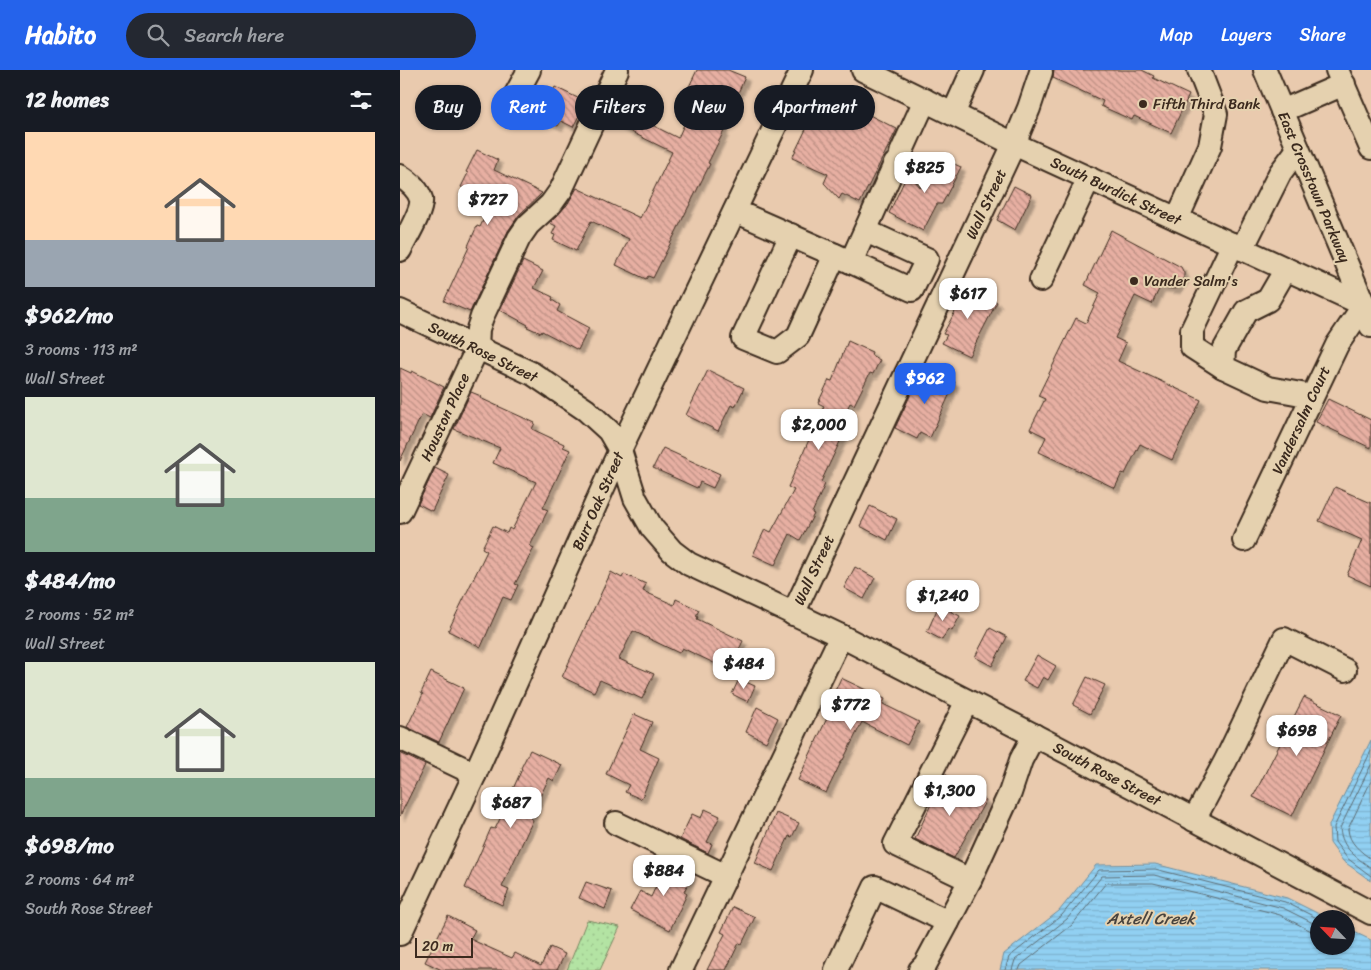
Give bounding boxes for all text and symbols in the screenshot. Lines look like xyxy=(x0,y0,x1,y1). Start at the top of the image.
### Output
search box xyxy=(126,13,476,58)
text: Habito xyxy=(25,14,96,56)
text: Search here xyxy=(184,19,284,52)
text: Map xyxy=(1160,19,1193,51)
text: Layers xyxy=(1221,19,1272,51)
text: Share xyxy=(1300,19,1346,51)
icon: search xyxy=(144,21,172,49)
text: 12 homes xyxy=(25,81,109,119)
chip: Buy xyxy=(415,85,481,130)
chip: Rent xyxy=(491,85,565,130)
chip: Filters xyxy=(575,85,664,130)
chip: New xyxy=(674,85,744,130)
chip: Apartment xyxy=(754,85,875,130)
icon: filters xyxy=(347,86,375,114)
place label: Fifth Third Bank xyxy=(1153,91,1261,117)
marker: Fifth Third Bank xyxy=(1137,98,1149,110)
street label: East Crosstown Parkway xyxy=(1270,107,1358,267)
street label: South Burdick Street xyxy=(1046,149,1187,233)
pin: $825 xyxy=(895,152,955,194)
text: $825 xyxy=(905,153,945,182)
street label: Wall Street xyxy=(958,164,1014,244)
icon: home xyxy=(155,165,245,255)
pin: $727 xyxy=(458,184,518,226)
text: $727 xyxy=(469,185,507,214)
place label: Vander Salm's xyxy=(1144,268,1239,294)
marker: Vander Salm's xyxy=(1128,275,1140,287)
pin: $617 xyxy=(938,278,998,320)
text: $617 xyxy=(950,279,986,308)
text: $962/mo xyxy=(25,297,113,335)
street label: South Rose Street xyxy=(424,314,543,390)
text: 3 rooms · 113 m² xyxy=(25,335,137,364)
street label: Vandersalm Court xyxy=(1264,361,1338,479)
pin: $962 xyxy=(895,362,955,405)
text: Wall Street xyxy=(25,364,105,393)
text: $962 xyxy=(906,364,944,393)
street label: Houston Place xyxy=(413,368,477,466)
pin: $2,000 xyxy=(778,408,860,451)
text: $2,000 xyxy=(792,410,846,439)
icon: home xyxy=(155,430,245,520)
street label: Burr Oak Street xyxy=(565,446,632,555)
street label: Wall Street xyxy=(786,530,842,610)
text: $484/mo xyxy=(25,562,115,600)
pin: $1,240 xyxy=(902,580,984,622)
text: $1,240 xyxy=(917,581,969,610)
text: 2 rooms · 52 m² xyxy=(25,600,134,629)
text: Wall Street xyxy=(25,629,105,658)
pin: $484 xyxy=(714,648,774,690)
text: $484 xyxy=(724,649,764,678)
pin: $772 xyxy=(821,688,881,731)
text: $772 xyxy=(832,690,870,719)
icon: home xyxy=(155,695,245,785)
pin: $698 xyxy=(1267,714,1327,757)
text: $698 xyxy=(1277,716,1317,745)
street label: South Rose Street xyxy=(1048,734,1167,814)
pin: $1,300 xyxy=(909,774,991,817)
text: $1,300 xyxy=(925,776,975,805)
pin: $687 xyxy=(481,786,541,829)
text: $687 xyxy=(492,788,530,817)
text: $698/mo xyxy=(25,827,114,865)
pin: $884 xyxy=(634,854,694,897)
text: $884 xyxy=(644,856,684,885)
text: 2 rooms · 64 m² xyxy=(25,865,135,894)
text: South Rose Street xyxy=(25,894,152,923)
water label: Axtell Creek xyxy=(1106,904,1197,933)
north arrow xyxy=(1310,910,1355,955)
map controls xyxy=(1310,910,1355,955)
text: 20 m xyxy=(422,934,453,959)
scale bar xyxy=(415,935,472,958)

